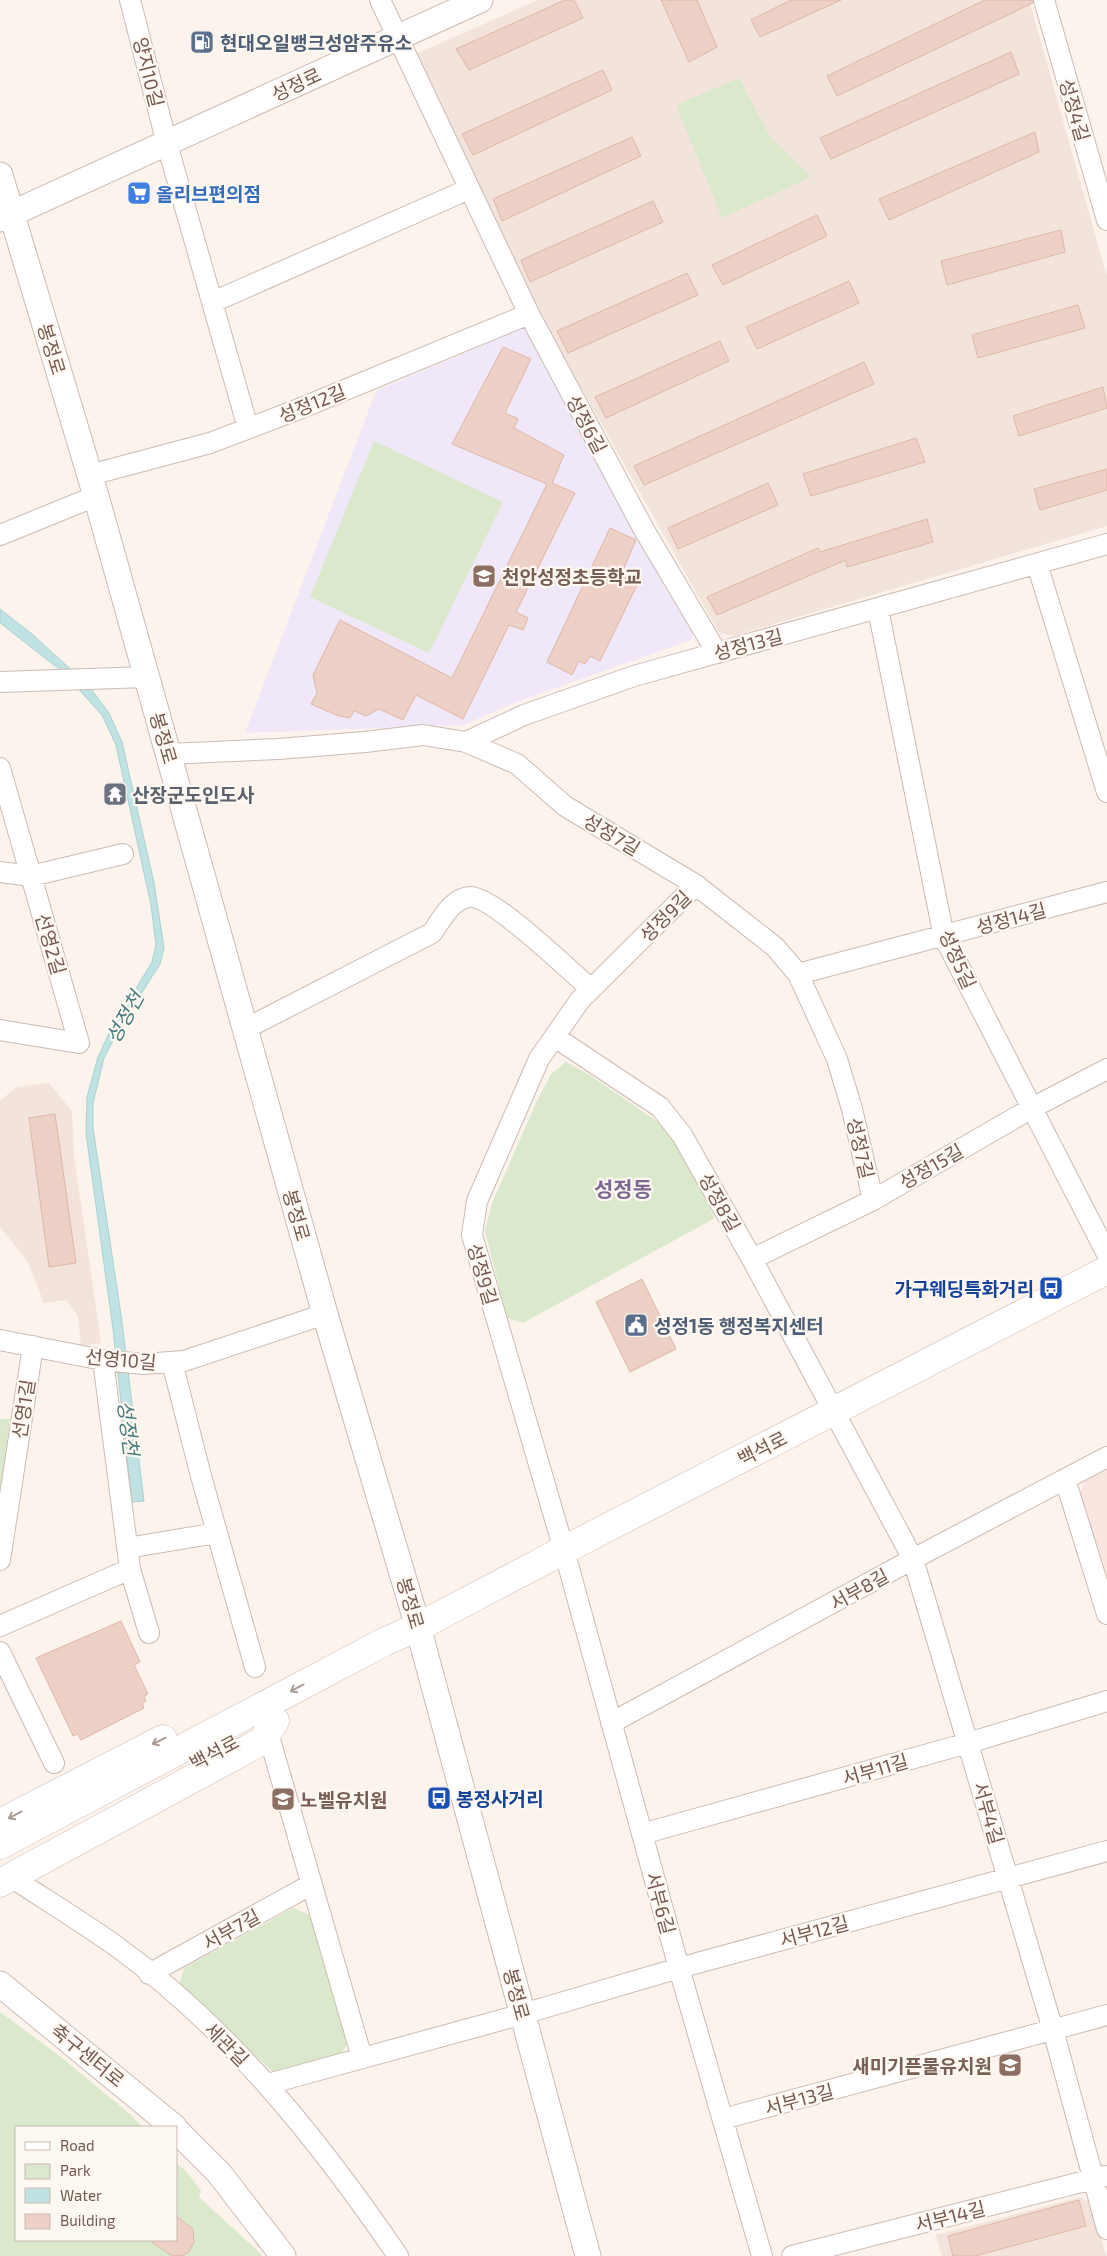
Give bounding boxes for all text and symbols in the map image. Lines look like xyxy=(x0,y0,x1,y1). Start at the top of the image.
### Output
fuel station icon: 현대오일뱅크성암주유소 xyxy=(189,29,215,55)
place label: 현대오일뱅크성암주유소 xyxy=(220,31,412,54)
street label: 양지10길 xyxy=(129,35,169,109)
street label: 성정로 xyxy=(267,62,325,106)
street label: 성정4길 xyxy=(1055,76,1095,144)
supermarket icon: 올리브편의점 xyxy=(126,180,152,206)
place label: 올리브편의점 xyxy=(156,182,261,205)
street label: 봉정로 xyxy=(33,321,71,377)
street label: 성정12길 xyxy=(275,379,349,427)
street label: 성정6길 xyxy=(562,391,612,457)
school or university icon: 천안성정초등학교 xyxy=(471,563,497,589)
place label: 천안성정초등학교 xyxy=(502,565,642,588)
street label: 성정13길 xyxy=(711,624,785,664)
street label: 봉정로 xyxy=(146,710,182,766)
temple icon: 산장군도인도사 xyxy=(102,781,128,807)
place label: 산장군도인도사 xyxy=(132,783,255,806)
street label: 성정7길 xyxy=(579,808,645,860)
street label: 성정9길 xyxy=(634,885,696,947)
street label: 성정14길 xyxy=(973,898,1049,938)
street label: 선영2길 xyxy=(31,910,71,978)
street label: 성정5길 xyxy=(935,926,981,992)
water label: 성정천 xyxy=(100,985,149,1047)
street label: 성정7길 xyxy=(843,1115,879,1181)
street label: 성정15길 xyxy=(895,1138,967,1194)
street label: 성정8길 xyxy=(694,1168,746,1236)
district label: 성정동 xyxy=(594,1176,652,1201)
street label: 봉정로 xyxy=(279,1187,315,1243)
street label: 성정9길 xyxy=(463,1240,503,1308)
bus stop icon: 가구웨딩특화거리 xyxy=(1038,1275,1064,1301)
place label: 가구웨딩특화거리 xyxy=(894,1277,1034,1300)
public building icon: 성정1동 행정복지센터 xyxy=(623,1312,649,1338)
place label: 성정1동 행정복지센터 xyxy=(654,1314,824,1337)
street label: 선영10길 xyxy=(84,1344,158,1374)
street label: 선영1길 xyxy=(7,1378,39,1440)
water label: 성정천 xyxy=(114,1399,145,1459)
street label: 백석로 xyxy=(733,1426,791,1470)
street label: 서부8길 xyxy=(825,1563,893,1615)
street label: 봉정로 xyxy=(393,1575,429,1631)
one-way arrow xyxy=(289,1683,304,1693)
street label: 백석로 xyxy=(185,1730,243,1774)
one-way arrow xyxy=(152,1737,167,1746)
street label: 서부11길 xyxy=(839,1749,911,1789)
street label: 서부4길 xyxy=(969,1779,1009,1847)
bus stop icon: 봉정사거리 xyxy=(426,1785,452,1811)
school or university icon: 노벨유치원 xyxy=(270,1786,296,1812)
place label: 봉정사거리 xyxy=(456,1787,543,1810)
place label: 노벨유치원 xyxy=(300,1788,387,1811)
one-way arrow xyxy=(7,1810,22,1820)
street label: 서부6길 xyxy=(642,1869,680,1937)
street label: 서부7길 xyxy=(198,1904,264,1954)
street label: 서부12길 xyxy=(777,1911,851,1951)
street label: 봉정로 xyxy=(499,1966,535,2022)
street label: 세관길 xyxy=(200,2017,254,2071)
street label: 축구센터로 xyxy=(47,2019,129,2091)
school or university icon: 새미기픈물유치원 xyxy=(997,2052,1023,2078)
place label: 새미기픈물유치원 xyxy=(852,2054,992,2077)
street label: 서부13길 xyxy=(762,2079,836,2119)
legend xyxy=(15,2126,178,2241)
text: Road xyxy=(60,2136,95,2154)
text: Park xyxy=(60,2161,91,2179)
text: Water xyxy=(60,2186,102,2204)
street label: 서부14길 xyxy=(912,2196,988,2236)
text: Building xyxy=(60,2211,116,2229)

